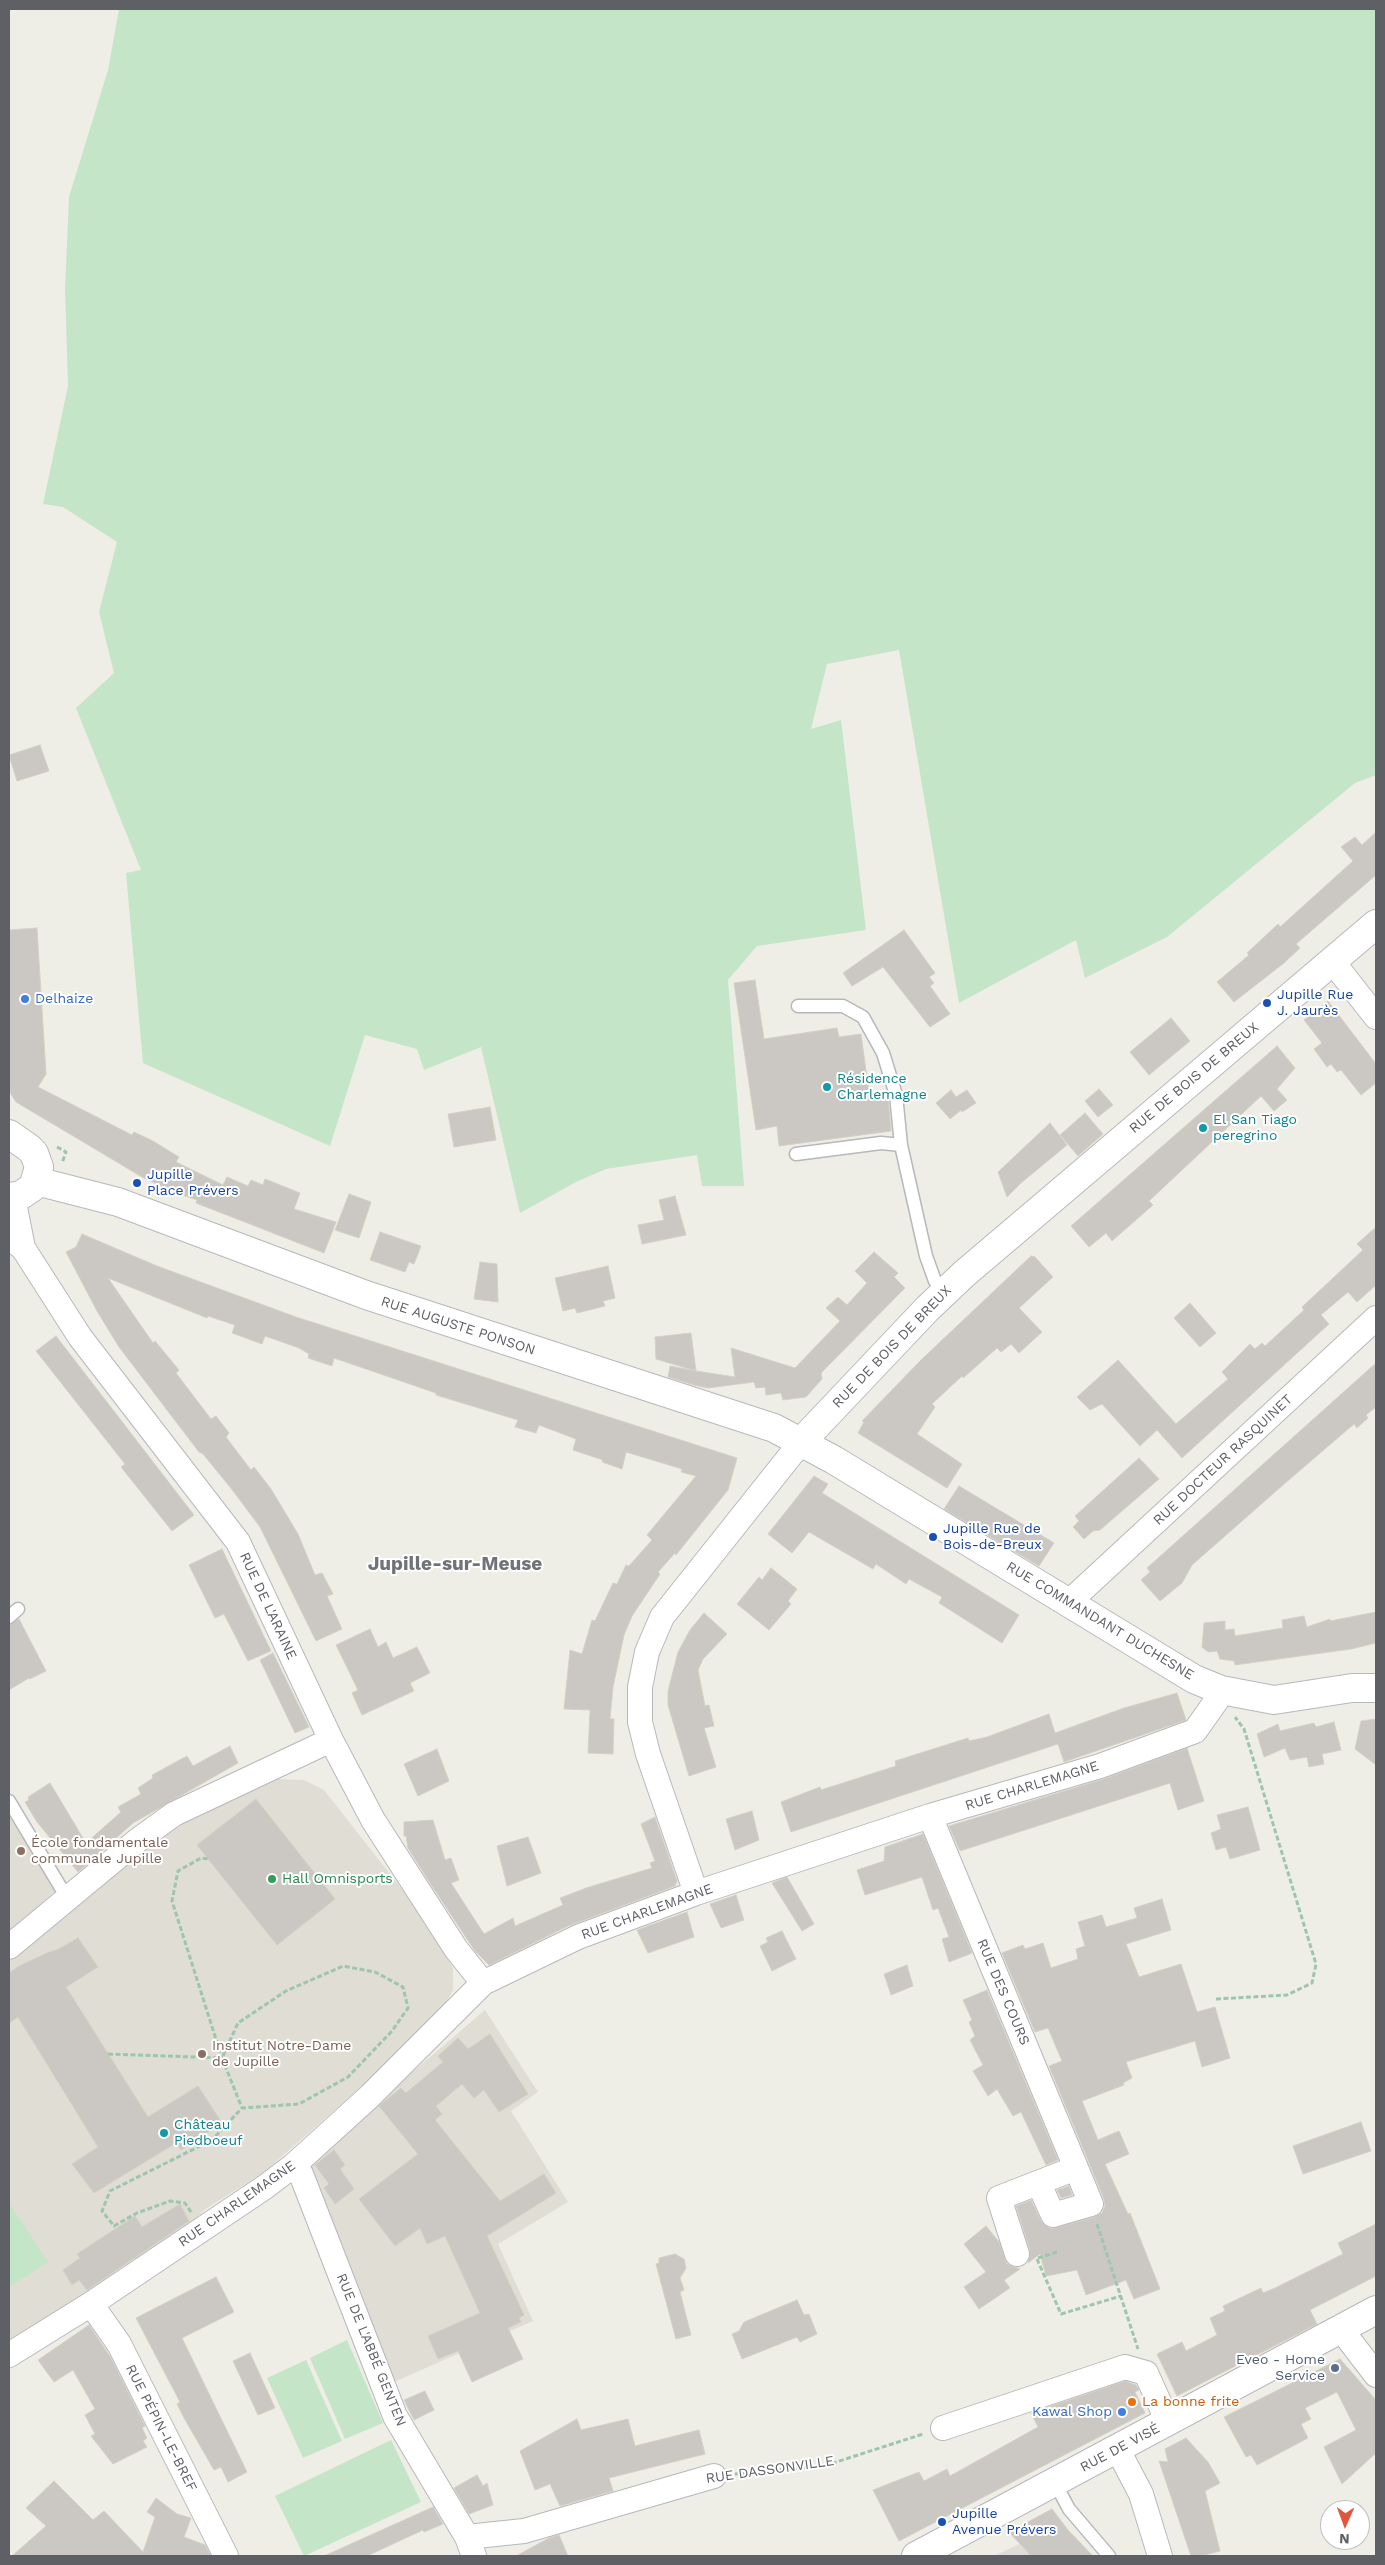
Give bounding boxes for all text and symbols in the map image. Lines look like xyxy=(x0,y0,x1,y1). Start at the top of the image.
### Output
place label: Jupille Rue J. Jaurès xyxy=(1277,987,1353,1020)
place label: Delhaize xyxy=(35,991,93,1007)
marker: Delhaize xyxy=(19,993,31,1005)
marker: Jupille Rue J. Jaurès xyxy=(1261,997,1273,1009)
street label: RUE DE BOIS DE BREUX xyxy=(1126,1019,1262,1137)
place label: Résidence Charlemagne xyxy=(837,1071,927,1104)
marker: Résidence Charlemagne xyxy=(821,1081,833,1093)
place label: El San Tiago peregrino xyxy=(1213,1112,1297,1144)
marker: El San Tiago peregrino xyxy=(1197,1122,1209,1134)
place label: Jupille Place Prévers xyxy=(147,1167,239,1200)
marker: Jupille Place Prévers xyxy=(131,1177,143,1189)
street label: RUE DE BOIS DE BREUX xyxy=(829,1282,955,1412)
street label: RUE AUGUSTE PONSON xyxy=(379,1293,537,1359)
street label: RUE DOCTEUR RASQUINET xyxy=(1150,1391,1296,1529)
place label: Jupille Rue de Bois-de-Breux xyxy=(943,1521,1042,1554)
marker: Jupille Rue de Bois-de-Breux xyxy=(927,1531,939,1543)
street label: RUE DE L'ARAINE xyxy=(236,1550,300,1662)
district label: Jupille-sur-Meuse xyxy=(368,1553,542,1575)
street label: RUE COMMANDANT DUCHESNE xyxy=(1003,1558,1197,1684)
street label: RUE CHARLEMAGNE xyxy=(963,1758,1101,1814)
place label: École fondamentale communale Jupille xyxy=(31,1835,168,1868)
marker: École fondamentale communale Jupille xyxy=(15,1845,27,1857)
place label: Hall Omnisports xyxy=(282,1871,393,1887)
marker: Hall Omnisports xyxy=(266,1873,278,1885)
street label: RUE CHARLEMAGNE xyxy=(579,1880,715,1944)
street label: RUE DES COURS xyxy=(973,1936,1033,2048)
place label: Institut Notre-Dame de Jupille xyxy=(212,2038,351,2070)
marker: Institut Notre-Dame de Jupille xyxy=(196,2048,208,2060)
place label: Château Piedboeuf xyxy=(174,2117,243,2150)
marker: Château Piedboeuf xyxy=(158,2127,170,2139)
street label: RUE CHARLEMAGNE xyxy=(175,2157,299,2251)
street label: RUE DE L'ABBÉ GENTEN xyxy=(333,2271,409,2429)
place label: Eveo - Home Service xyxy=(1236,2352,1325,2384)
street label: RUE PÉPIN-LE-BREF xyxy=(122,2362,200,2494)
marker: Eveo - Home Service xyxy=(1329,2362,1341,2374)
place label: La bonne frite xyxy=(1142,2394,1239,2410)
marker: La bonne frite xyxy=(1126,2396,1138,2408)
place label: Kawal Shop xyxy=(1032,2404,1112,2420)
marker: Kawal Shop xyxy=(1116,2406,1128,2418)
street label: RUE DE VISÉ xyxy=(1077,2420,1163,2476)
street label: RUE DASSONVILLE xyxy=(705,2453,835,2487)
north arrow xyxy=(1320,2500,1370,2550)
place label: Jupille Avenue Prévers xyxy=(952,2506,1056,2538)
marker: Jupille Avenue Prévers xyxy=(936,2516,948,2528)
text: N xyxy=(1339,2531,1350,2547)

